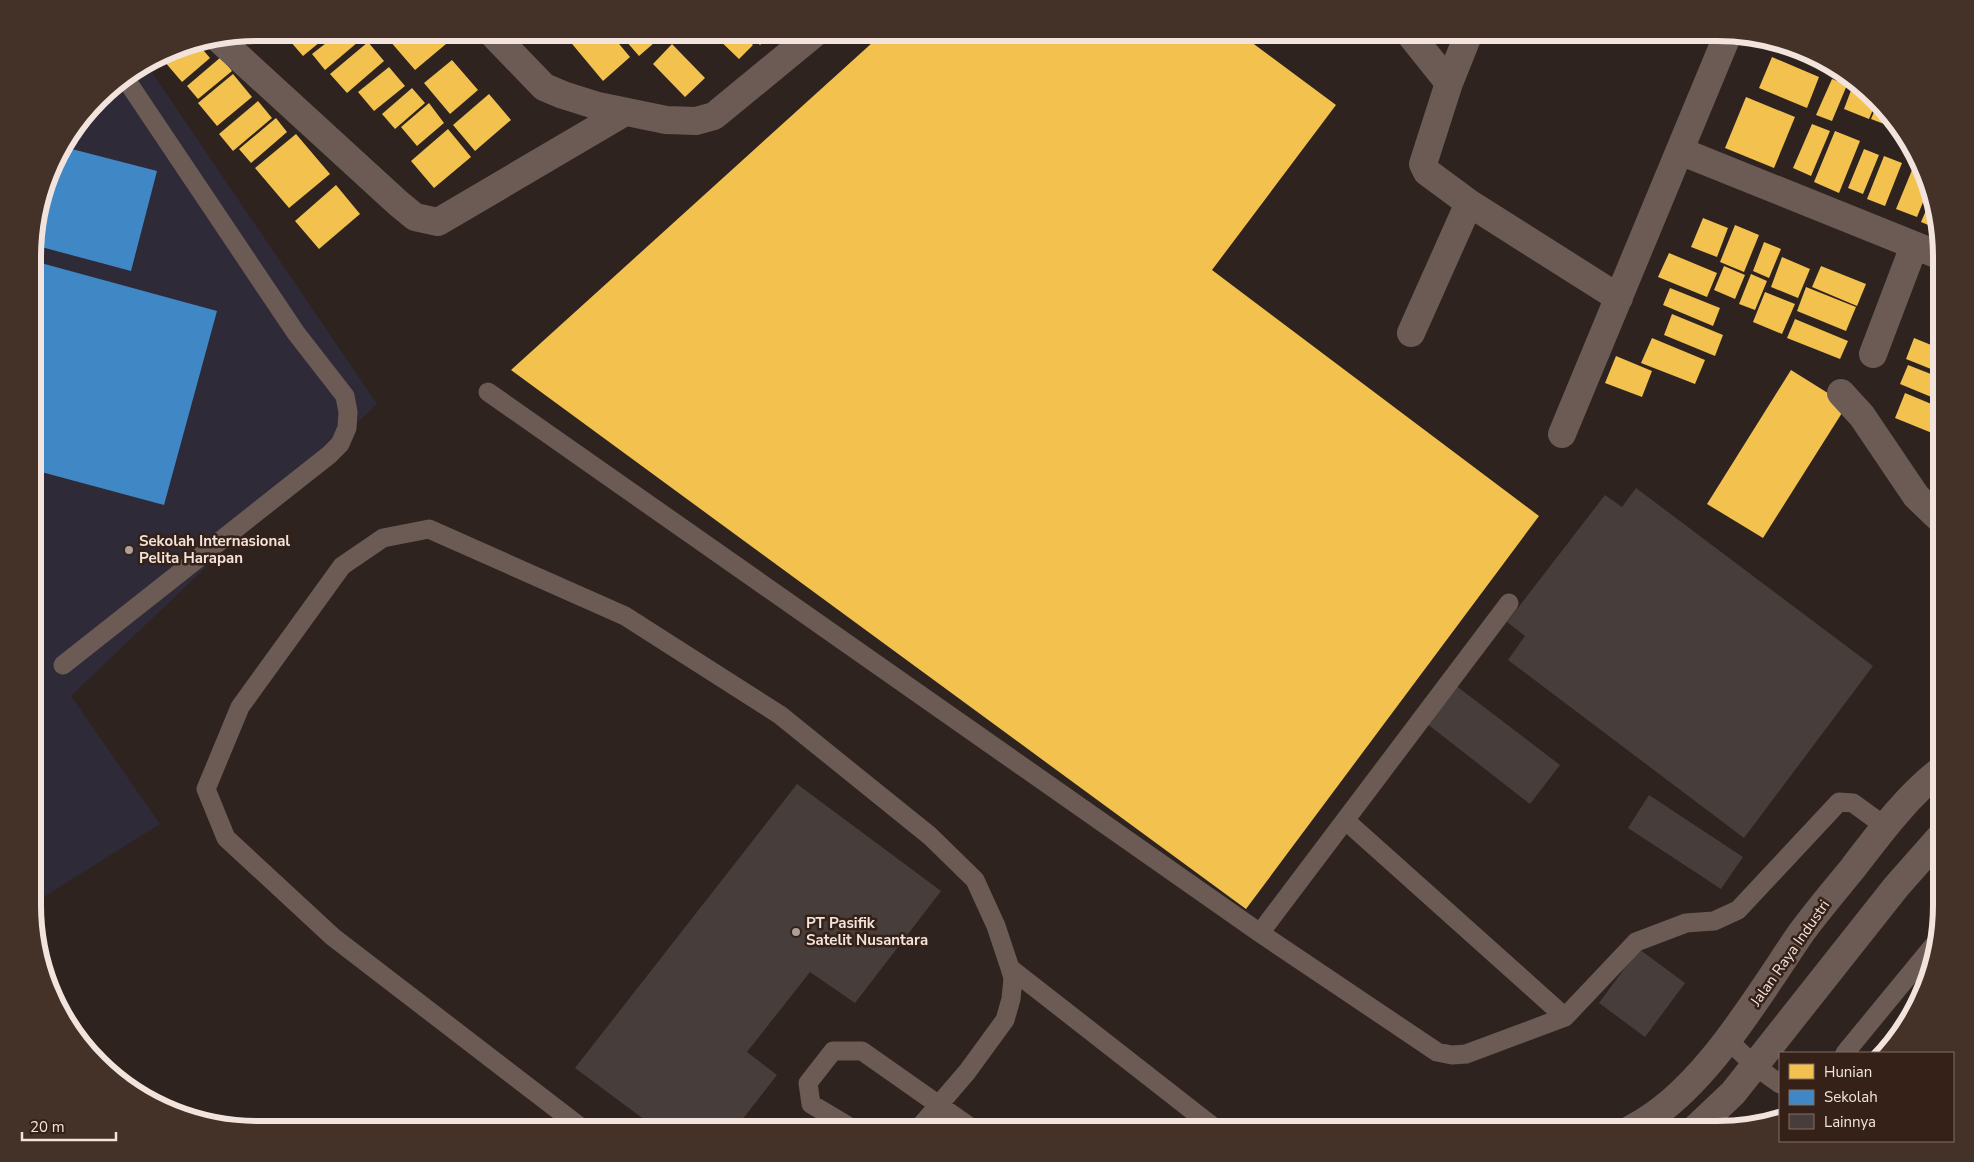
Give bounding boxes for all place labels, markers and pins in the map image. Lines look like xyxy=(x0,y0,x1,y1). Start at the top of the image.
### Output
place label: Sekolah Internasional Pelita Harapan xyxy=(139,531,290,568)
marker: Sekolah Internasional Pelita Harapan xyxy=(123,544,135,556)
place label: PT Pasifik Satelit Nusantara xyxy=(806,913,928,950)
marker: PT Pasifik Satelit Nusantara xyxy=(790,926,802,938)

